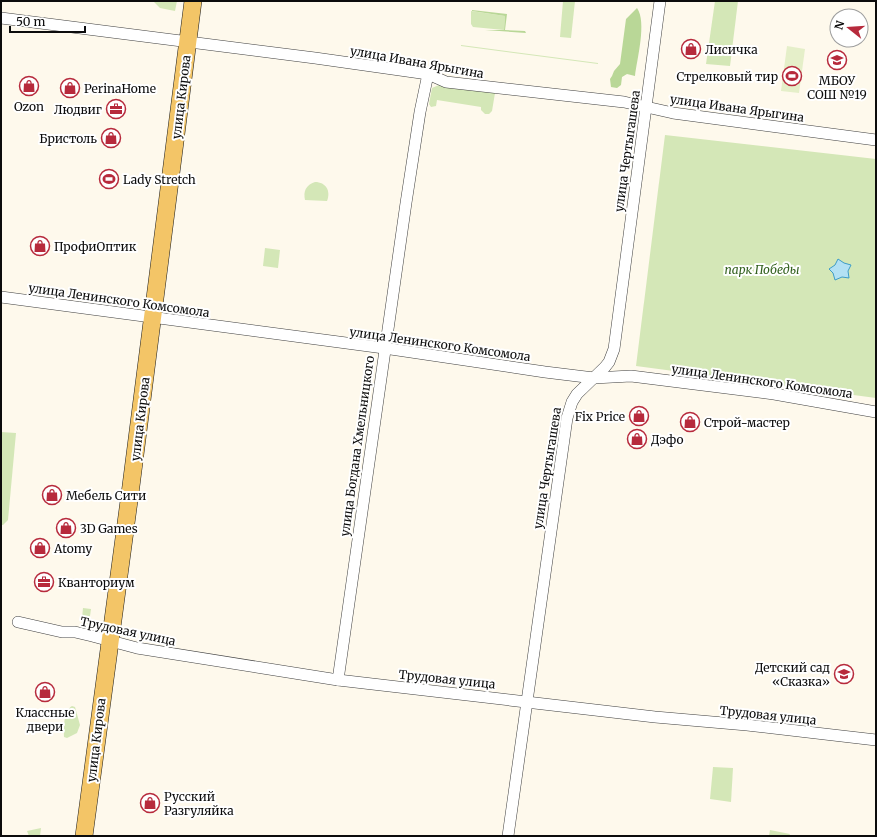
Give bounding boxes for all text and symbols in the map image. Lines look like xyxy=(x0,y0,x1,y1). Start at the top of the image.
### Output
scale bar xyxy=(10,8,85,34)
north arrow xyxy=(829,8,869,48)
text: 50 m xyxy=(16,14,45,29)
text: N xyxy=(831,19,847,31)
shop icon: Лисичка xyxy=(680,38,702,60)
place label: Лисичка xyxy=(705,42,758,57)
street label: улица Ивана Ярыгина xyxy=(349,43,485,81)
school or university icon: МБОУ СОШ №19 xyxy=(826,49,848,71)
street label: улица Кирова xyxy=(168,54,194,140)
sports icon: Стрелковый тир xyxy=(781,65,803,87)
place label: Стрелковый тир xyxy=(676,69,778,84)
place label: МБОУ СОШ №19 xyxy=(807,73,867,102)
shop icon: Ozon xyxy=(18,75,40,97)
shop icon: PerinaHome xyxy=(59,77,81,99)
place label: PerinaHome xyxy=(84,81,156,96)
street label: улица Чертыгашева xyxy=(611,89,643,213)
street label: улица Ивана Ярыгина xyxy=(669,91,806,125)
office icon: Людвиг xyxy=(105,98,127,120)
place label: Ozon xyxy=(14,99,44,114)
place label: Людвиг xyxy=(54,102,102,117)
shop icon: Бристоль xyxy=(100,127,122,149)
place label: Бристоль xyxy=(39,131,97,146)
sports icon: Lady Stretch xyxy=(98,168,120,190)
place label: Lady Stretch xyxy=(123,172,196,187)
shop icon: ПрофиОптик xyxy=(29,235,51,257)
place label: ПрофиОптик xyxy=(54,239,137,254)
park label: парк Победы xyxy=(725,262,800,277)
street label: улица Ленинского Комсомола xyxy=(28,280,211,320)
street label: улица Ленинского Комсомола xyxy=(349,324,532,364)
street label: улица Богдана Хмельницкого xyxy=(337,355,377,537)
street label: улица Ленинского Комсомола xyxy=(671,361,854,401)
street label: улица Кирова xyxy=(127,376,153,462)
shop icon: Fix Price xyxy=(628,405,650,427)
street label: улица Чертыгашева xyxy=(530,406,564,530)
place label: Fix Price xyxy=(575,409,625,424)
shop icon: Строй-мастер xyxy=(679,411,701,433)
place label: Строй-мастер xyxy=(704,415,790,430)
shop icon: Дэфо xyxy=(626,428,648,450)
place label: Дэфо xyxy=(651,432,684,447)
shop icon: Мебель Сити xyxy=(41,484,63,506)
place label: Мебель Сити xyxy=(66,488,146,503)
shop icon: 3D Games xyxy=(55,517,77,539)
place label: 3D Games xyxy=(80,521,138,536)
shop icon: Atomy xyxy=(29,537,51,559)
place label: Atomy xyxy=(53,541,92,556)
office icon: Кванториум xyxy=(33,571,55,593)
place label: Кванториум xyxy=(58,575,135,590)
street label: Трудовая улица xyxy=(79,614,178,649)
place label: Детский сад «Сказка» xyxy=(755,660,830,689)
school or university icon: Детский сад «Сказка» xyxy=(833,663,855,685)
street label: Трудовая улица xyxy=(398,666,497,692)
shop icon: Классные двери xyxy=(34,681,56,703)
street label: улица Кирова xyxy=(83,697,109,783)
street label: Трудовая улица xyxy=(719,702,818,728)
place label: Классные двери xyxy=(15,705,75,734)
place label: Русский Разгуляйка xyxy=(164,789,234,818)
shop icon: Русский Разгуляйка xyxy=(139,792,161,814)

